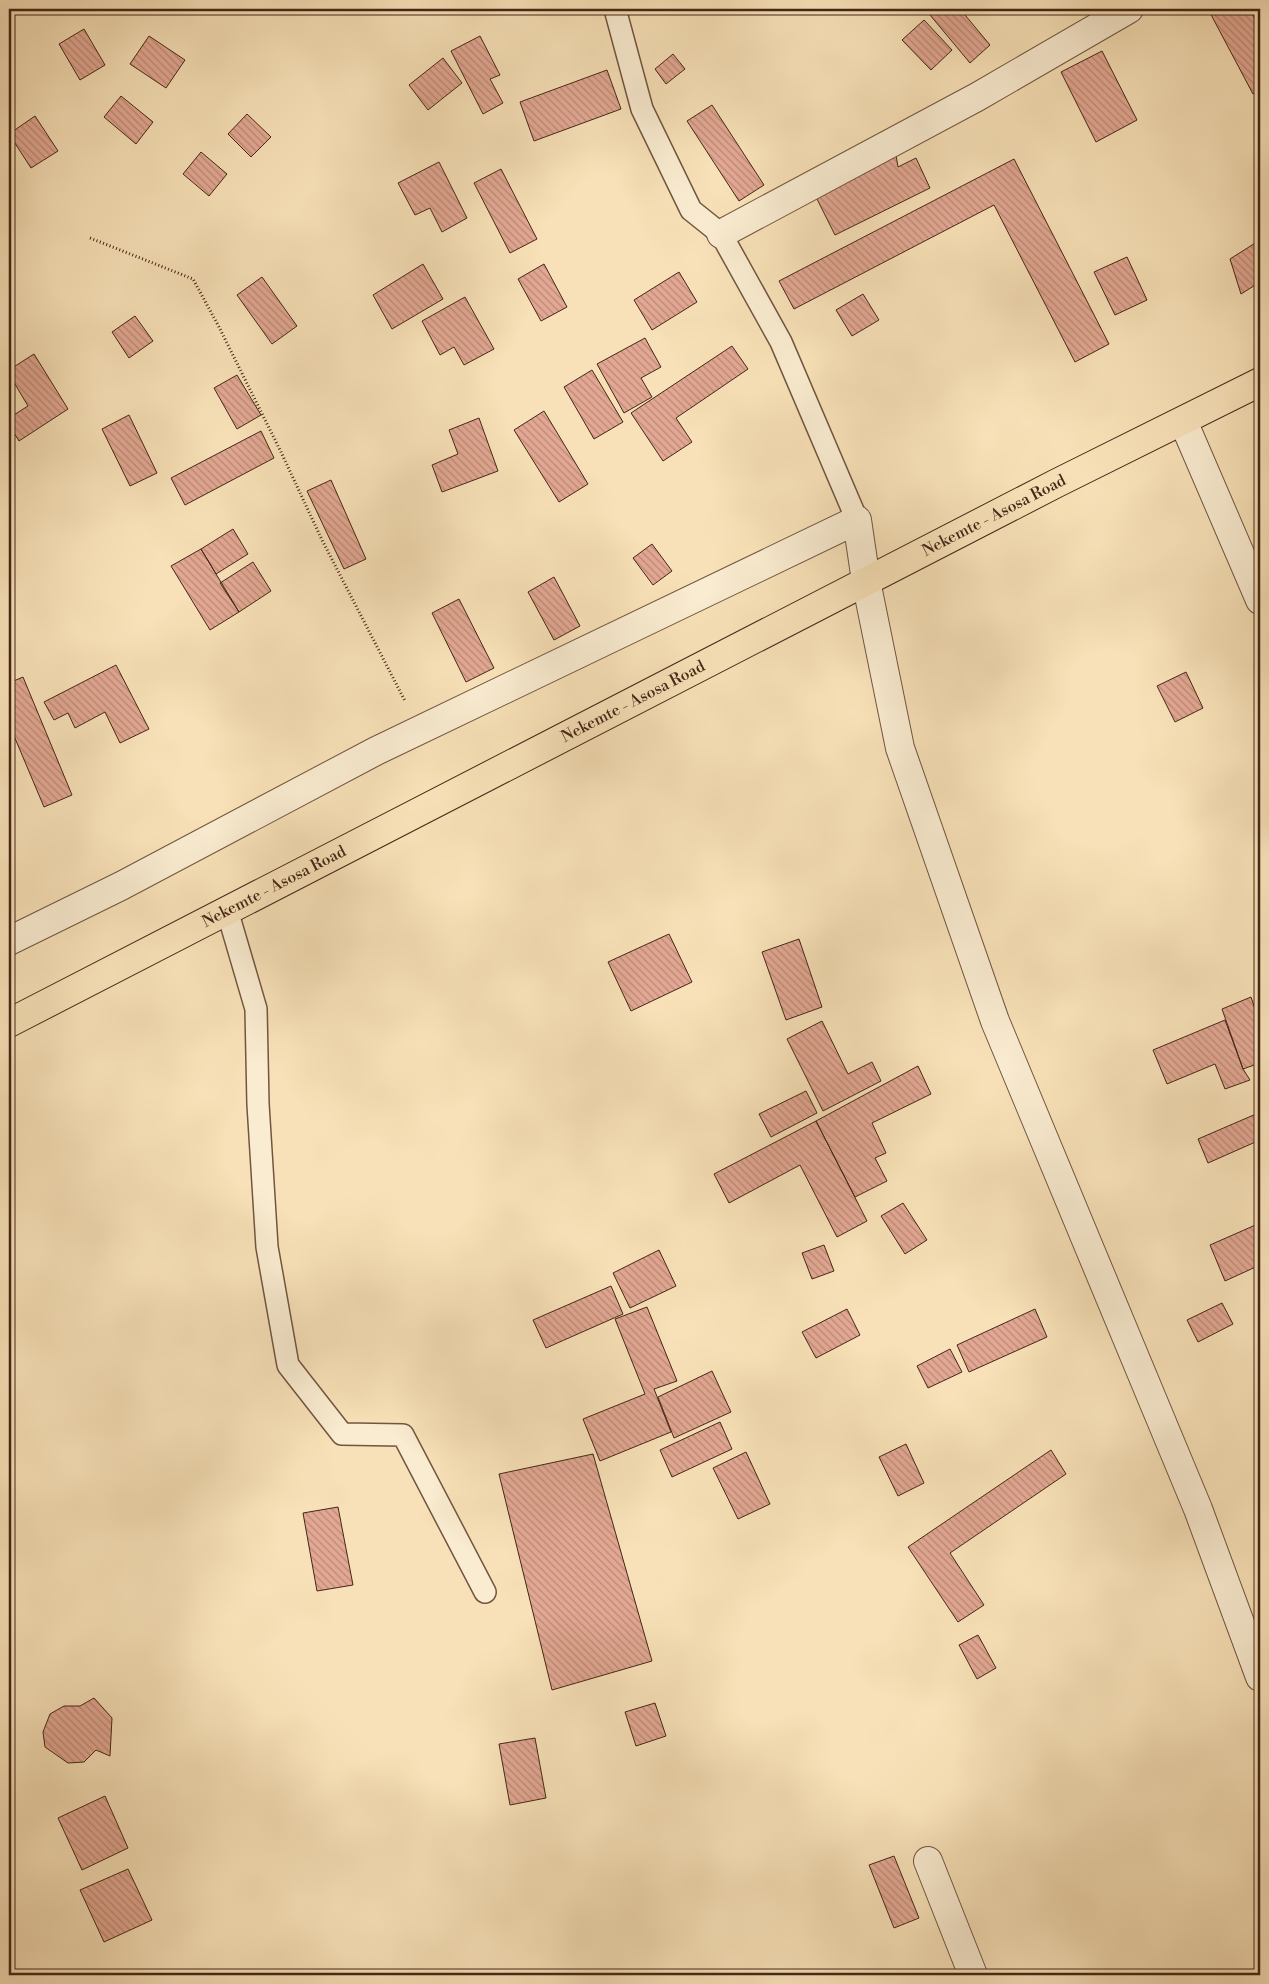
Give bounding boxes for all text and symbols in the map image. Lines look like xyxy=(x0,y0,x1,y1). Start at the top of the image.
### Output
street label: Nekemte - Asosa Road xyxy=(919,470,1069,561)
street label: Nekemte - Asosa Road xyxy=(558,656,708,747)
street label: Nekemte - Asosa Road xyxy=(199,841,349,932)

